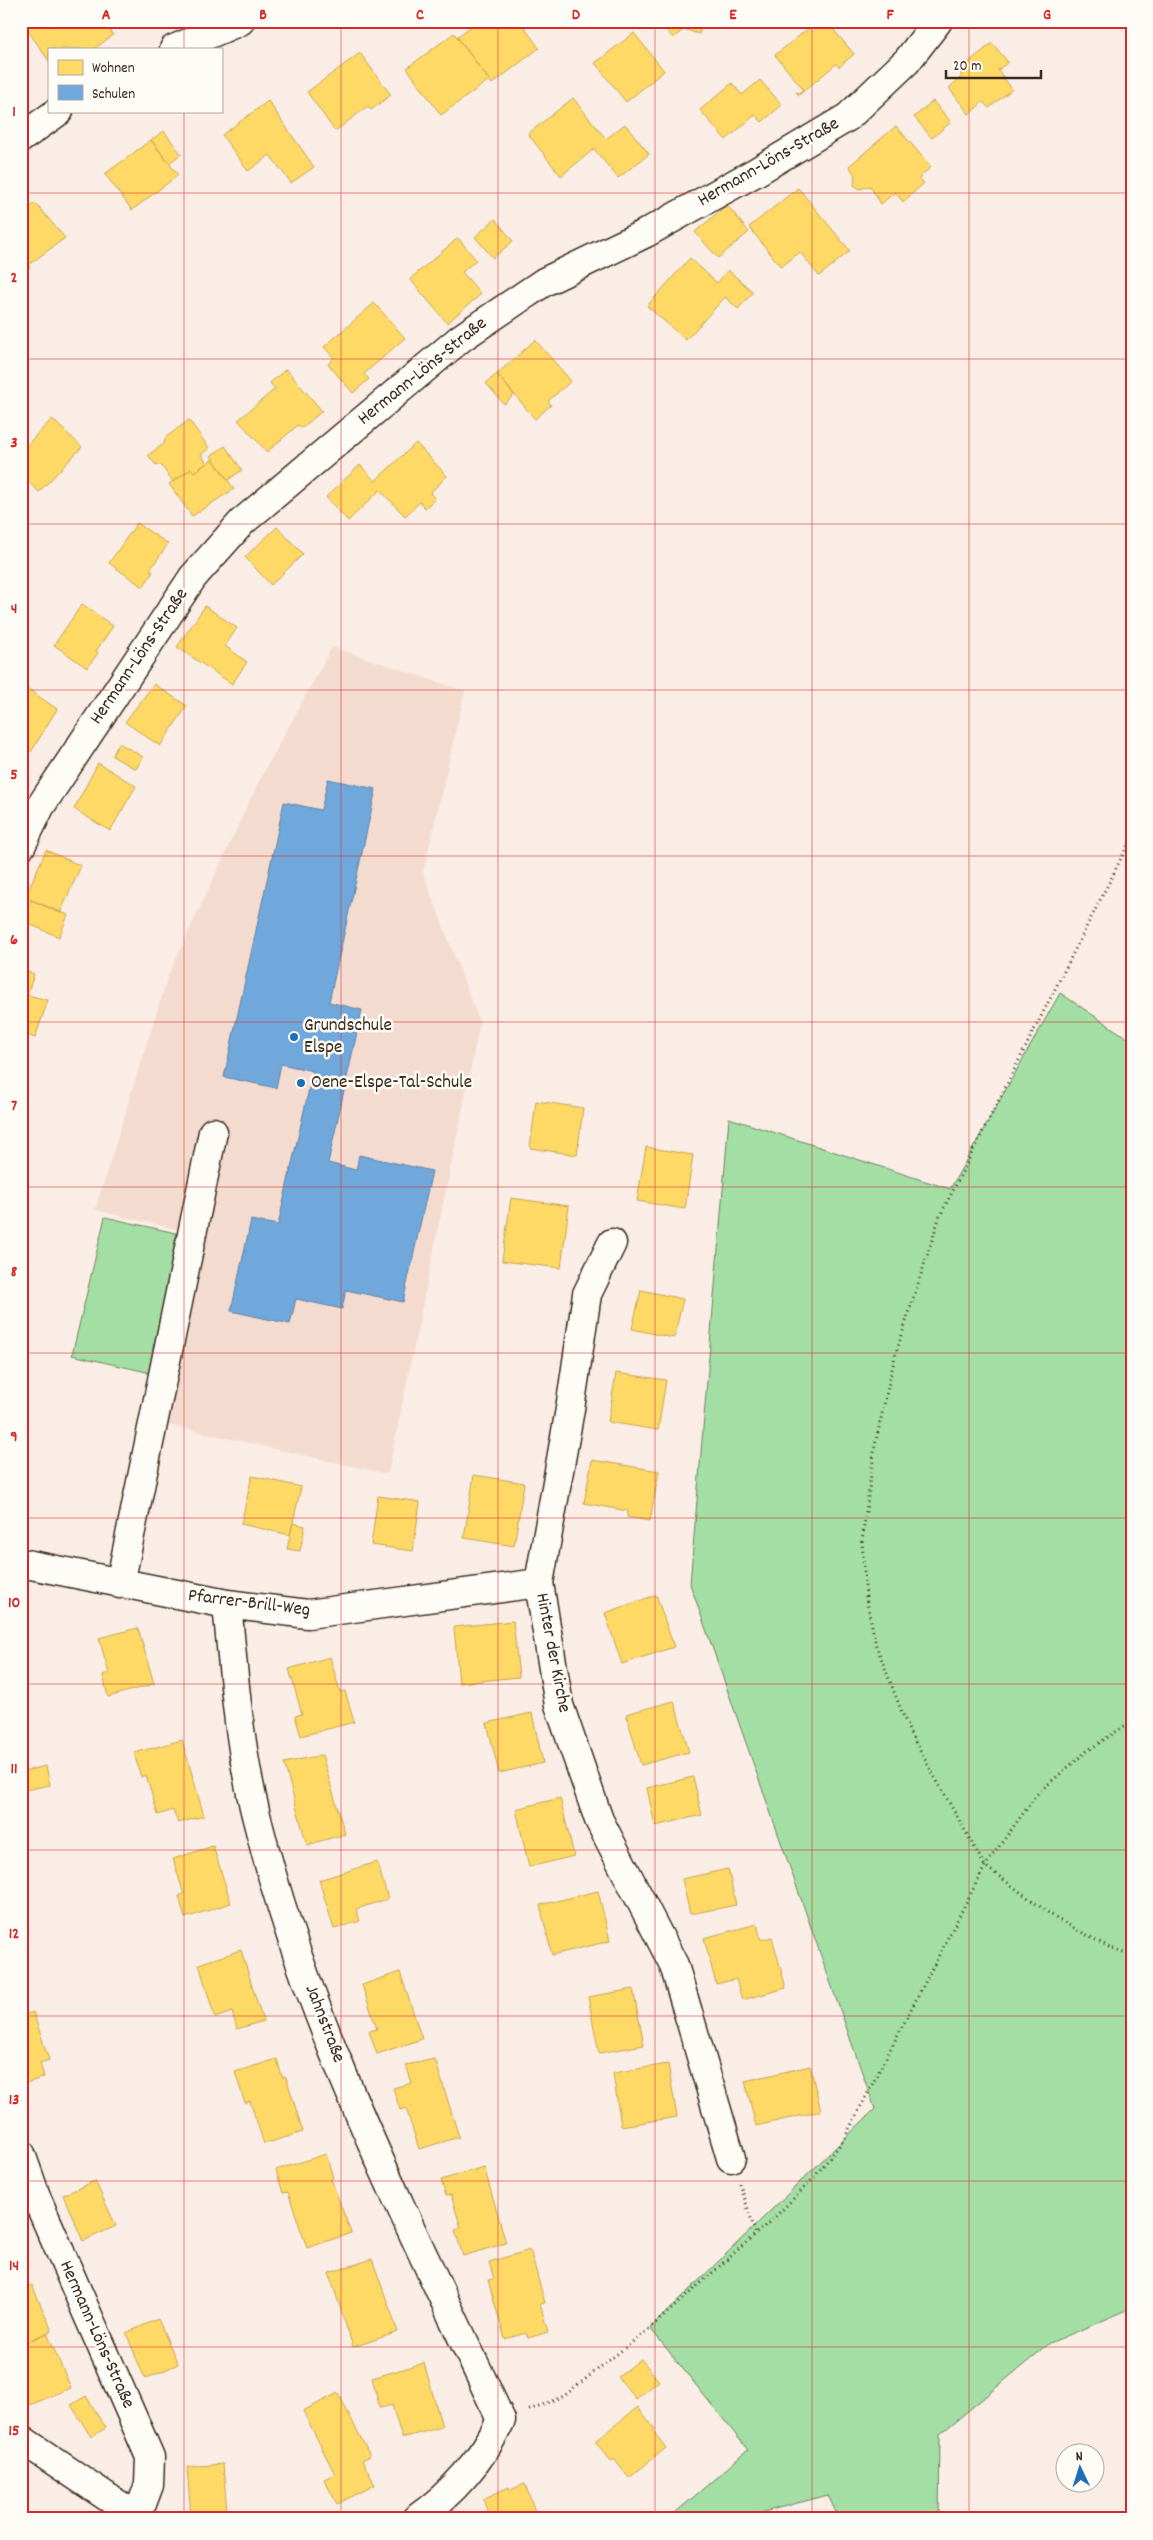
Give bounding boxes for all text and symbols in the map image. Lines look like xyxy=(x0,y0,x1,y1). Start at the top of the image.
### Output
text: A xyxy=(102,4,111,27)
text: B xyxy=(259,4,267,27)
text: C xyxy=(416,4,424,27)
text: D xyxy=(572,4,581,27)
text: E xyxy=(729,4,737,27)
text: F xyxy=(886,4,894,27)
text: G xyxy=(1043,4,1051,27)
legend xyxy=(48,48,222,112)
scale bar xyxy=(946,48,1040,80)
text: 20 m xyxy=(953,56,981,78)
text: Wohnen xyxy=(92,58,135,80)
text: Schulen xyxy=(92,84,135,106)
text: 1 xyxy=(12,101,16,124)
street label: Hermann-Löns-Straße xyxy=(693,111,845,215)
text: 2 xyxy=(11,267,18,290)
street label: Hermann-Löns-Straße xyxy=(353,311,493,433)
text: 3 xyxy=(10,432,18,455)
street label: Hermann-Löns-Straße xyxy=(84,583,196,731)
text: 4 xyxy=(11,598,17,621)
text: 5 xyxy=(10,764,18,787)
text: 6 xyxy=(10,929,18,952)
place label: Grundschule Elspe xyxy=(304,1013,392,1062)
marker: Grundschule Elspe xyxy=(288,1031,300,1043)
place label: Oene-Elspe-Tal-Schule xyxy=(311,1070,472,1097)
marker: Oene-Elspe-Tal-Schule xyxy=(295,1077,307,1089)
text: 7 xyxy=(11,1095,17,1118)
text: 8 xyxy=(11,1261,18,1284)
text: 9 xyxy=(10,1426,18,1449)
street label: Pfarrer-Brill-Weg xyxy=(186,1583,312,1625)
street label: Hinter der Kirche xyxy=(527,1591,577,1715)
text: 10 xyxy=(8,1592,20,1615)
text: 11 xyxy=(10,1758,18,1781)
text: 12 xyxy=(9,1923,19,1946)
street label: Jahnstraße xyxy=(297,1981,351,2067)
text: 13 xyxy=(9,2089,19,2112)
text: 14 xyxy=(9,2255,19,2278)
street label: Hermann-Löns-Straße xyxy=(51,2257,141,2413)
text: 15 xyxy=(9,2420,19,2443)
north arrow xyxy=(1056,2442,1106,2492)
text: N xyxy=(1075,2447,1083,2467)

